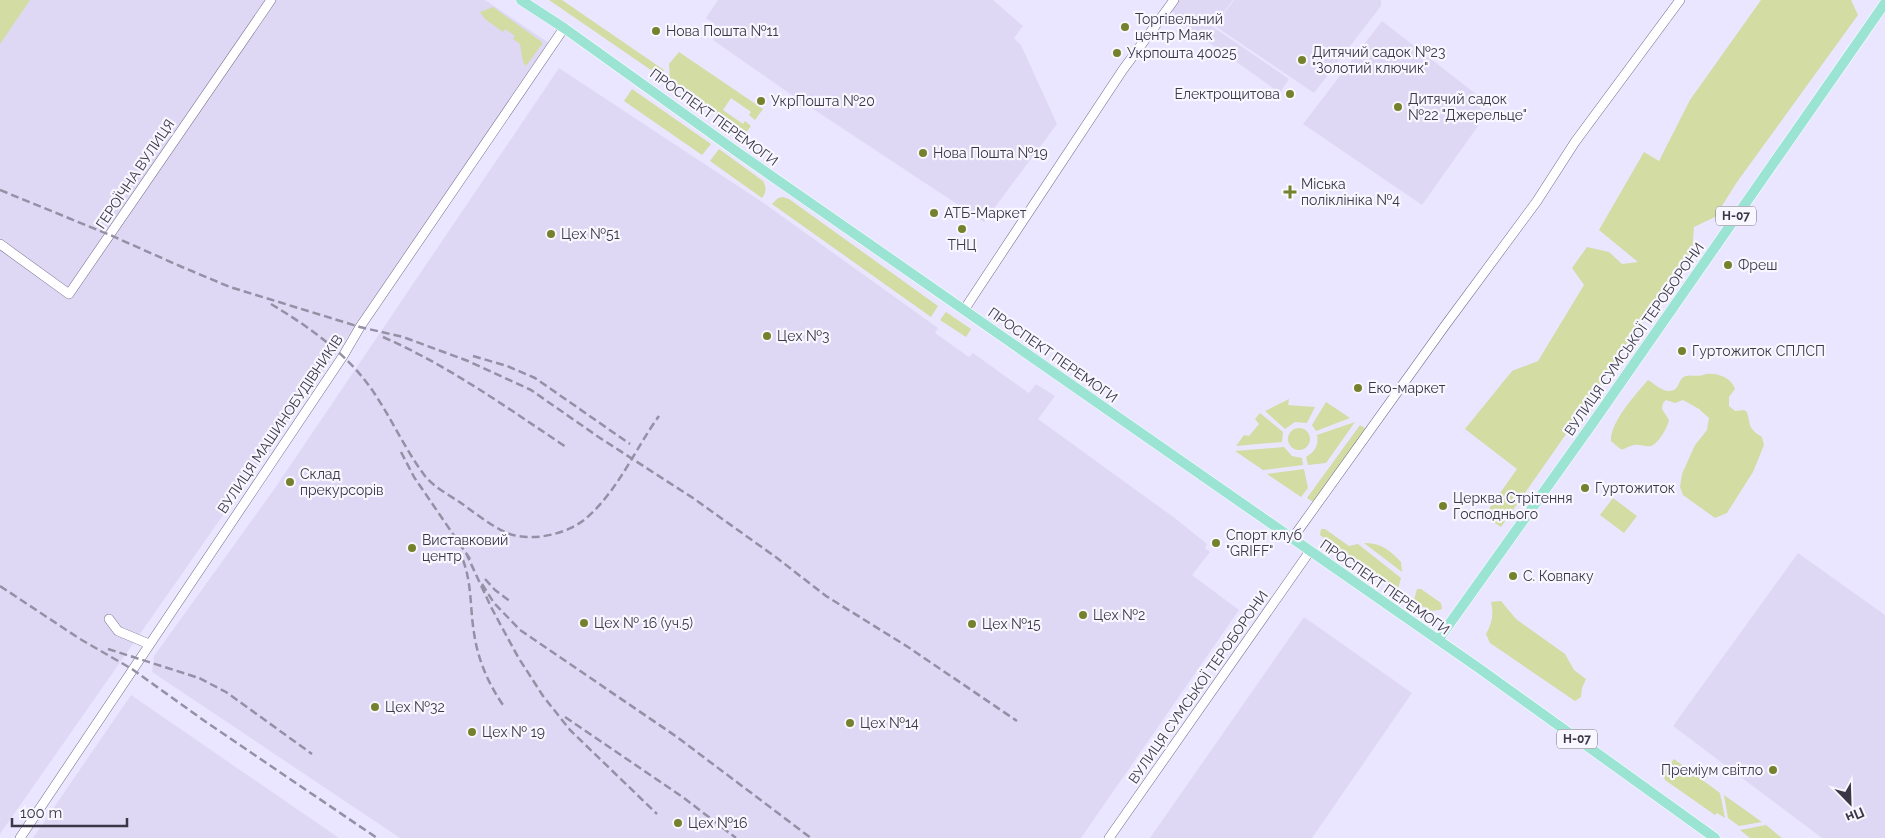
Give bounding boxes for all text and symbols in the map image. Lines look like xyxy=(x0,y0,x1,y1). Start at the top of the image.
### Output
place label: Торгівельний центр Маяк xyxy=(1135,11,1223,43)
marker: Торгівельний центр Маяк xyxy=(1119,21,1131,33)
place label: Нова Пошта №11 xyxy=(666,23,779,39)
marker: Нова Пошта №11 xyxy=(650,25,662,37)
place label: Дитячий садок №23 "Золотий ключик" xyxy=(1312,44,1445,76)
place label: Укрпошта 40025 xyxy=(1127,45,1237,61)
marker: Укрпошта 40025 xyxy=(1111,47,1123,59)
marker: Дитячий садок №23 "Золотий ключик" xyxy=(1296,54,1308,66)
street label: ПРОСПЕКТ ПЕРЕМОГИ xyxy=(647,65,781,169)
place label: Електрощитова xyxy=(1174,86,1280,102)
marker: Електрощитова xyxy=(1284,88,1296,100)
place label: Дитячий садок №22 "Джерельце" xyxy=(1408,91,1527,123)
place label: УкрПошта №20 xyxy=(771,93,875,109)
marker: УкрПошта №20 xyxy=(755,95,767,107)
marker: Дитячий садок №22 "Джерельце" xyxy=(1392,101,1404,113)
street label: ГЕРОЇЧНА ВУЛИЦЯ xyxy=(91,115,178,232)
place label: Нова Пошта №19 xyxy=(933,145,1048,161)
marker: Нова Пошта №19 xyxy=(917,147,929,159)
place label: Міська поліклініка №4 xyxy=(1301,176,1400,208)
marker: Міська поліклініка №4 xyxy=(1283,185,1297,199)
place label: АТБ-Маркет xyxy=(944,205,1027,221)
marker: АТБ-Маркет xyxy=(928,207,940,219)
road number: Н-07 xyxy=(1716,207,1756,226)
marker: ТНЦ xyxy=(956,223,968,235)
place label: Цех №51 xyxy=(561,226,620,242)
marker: Цех №51 xyxy=(545,228,557,240)
place label: ТНЦ xyxy=(947,237,977,253)
street label: ВУЛИЦЯ СУМСЬКОЇ ТЕРОБОРОНИ xyxy=(1559,238,1707,439)
place label: Фреш xyxy=(1738,257,1777,273)
marker: Фреш xyxy=(1722,259,1734,271)
street label: ПРОСПЕКТ ПЕРЕМОГИ xyxy=(985,304,1121,406)
place label: Цех №3 xyxy=(777,328,830,344)
marker: Цех №3 xyxy=(761,330,773,342)
street label: ВУЛИЦЯ МАШИНОБУДІВНИКІВ xyxy=(214,332,346,516)
place label: Гуртожиток СПЛСП xyxy=(1692,343,1825,359)
marker: Гуртожиток СПЛСП xyxy=(1676,345,1688,357)
place label: Еко-маркет xyxy=(1368,380,1446,396)
marker: Еко-маркет xyxy=(1352,382,1364,394)
place label: Склад прекурсорів xyxy=(300,466,383,498)
marker: Склад прекурсорів xyxy=(284,476,296,488)
place label: Гуртожиток xyxy=(1595,480,1675,496)
marker: Гуртожиток xyxy=(1579,482,1591,494)
place label: Церква Стрітення Господнього xyxy=(1453,490,1573,522)
marker: Церква Стрітення Господнього xyxy=(1437,500,1449,512)
place label: Спорт клуб "GRIFF" xyxy=(1226,527,1302,559)
place label: Виставковий центр xyxy=(422,532,508,564)
street label: ПРОСПЕКТ ПЕРЕМОГИ xyxy=(1317,536,1453,638)
marker: Спорт клуб "GRIFF" xyxy=(1210,537,1222,549)
marker: Виставковий центр xyxy=(406,542,418,554)
place label: С. Ковпаку xyxy=(1523,568,1594,584)
marker: С. Ковпаку xyxy=(1507,570,1519,582)
street label: ВУЛИЦЯ СУМСЬКОЇ ТЕРОБОРОНИ xyxy=(1123,586,1271,787)
place label: Цех №2 xyxy=(1093,607,1145,623)
marker: Цех №2 xyxy=(1077,609,1089,621)
place label: Цех № 16 (уч.5) xyxy=(594,615,693,631)
place label: Цех №15 xyxy=(982,616,1041,632)
marker: Цех № 16 (уч.5) xyxy=(578,617,590,629)
marker: Цех №15 xyxy=(966,618,978,630)
place label: Цех №32 xyxy=(385,699,445,715)
marker: Цех №32 xyxy=(369,701,381,713)
place label: Цех №14 xyxy=(860,715,919,731)
marker: Цех №14 xyxy=(844,717,856,729)
place label: Цех № 19 xyxy=(482,724,545,740)
marker: Цех № 19 xyxy=(466,726,478,738)
road number: Н-07 xyxy=(1557,730,1597,749)
place label: Преміум світло xyxy=(1661,762,1763,778)
marker: Преміум світло xyxy=(1767,764,1779,776)
north arrow xyxy=(1825,778,1875,828)
scale bar xyxy=(12,796,128,828)
text: 100 m xyxy=(20,804,62,822)
text: Пн xyxy=(1843,804,1867,826)
place label: Цех №16 xyxy=(688,815,748,831)
marker: Цех №16 xyxy=(672,817,684,829)

